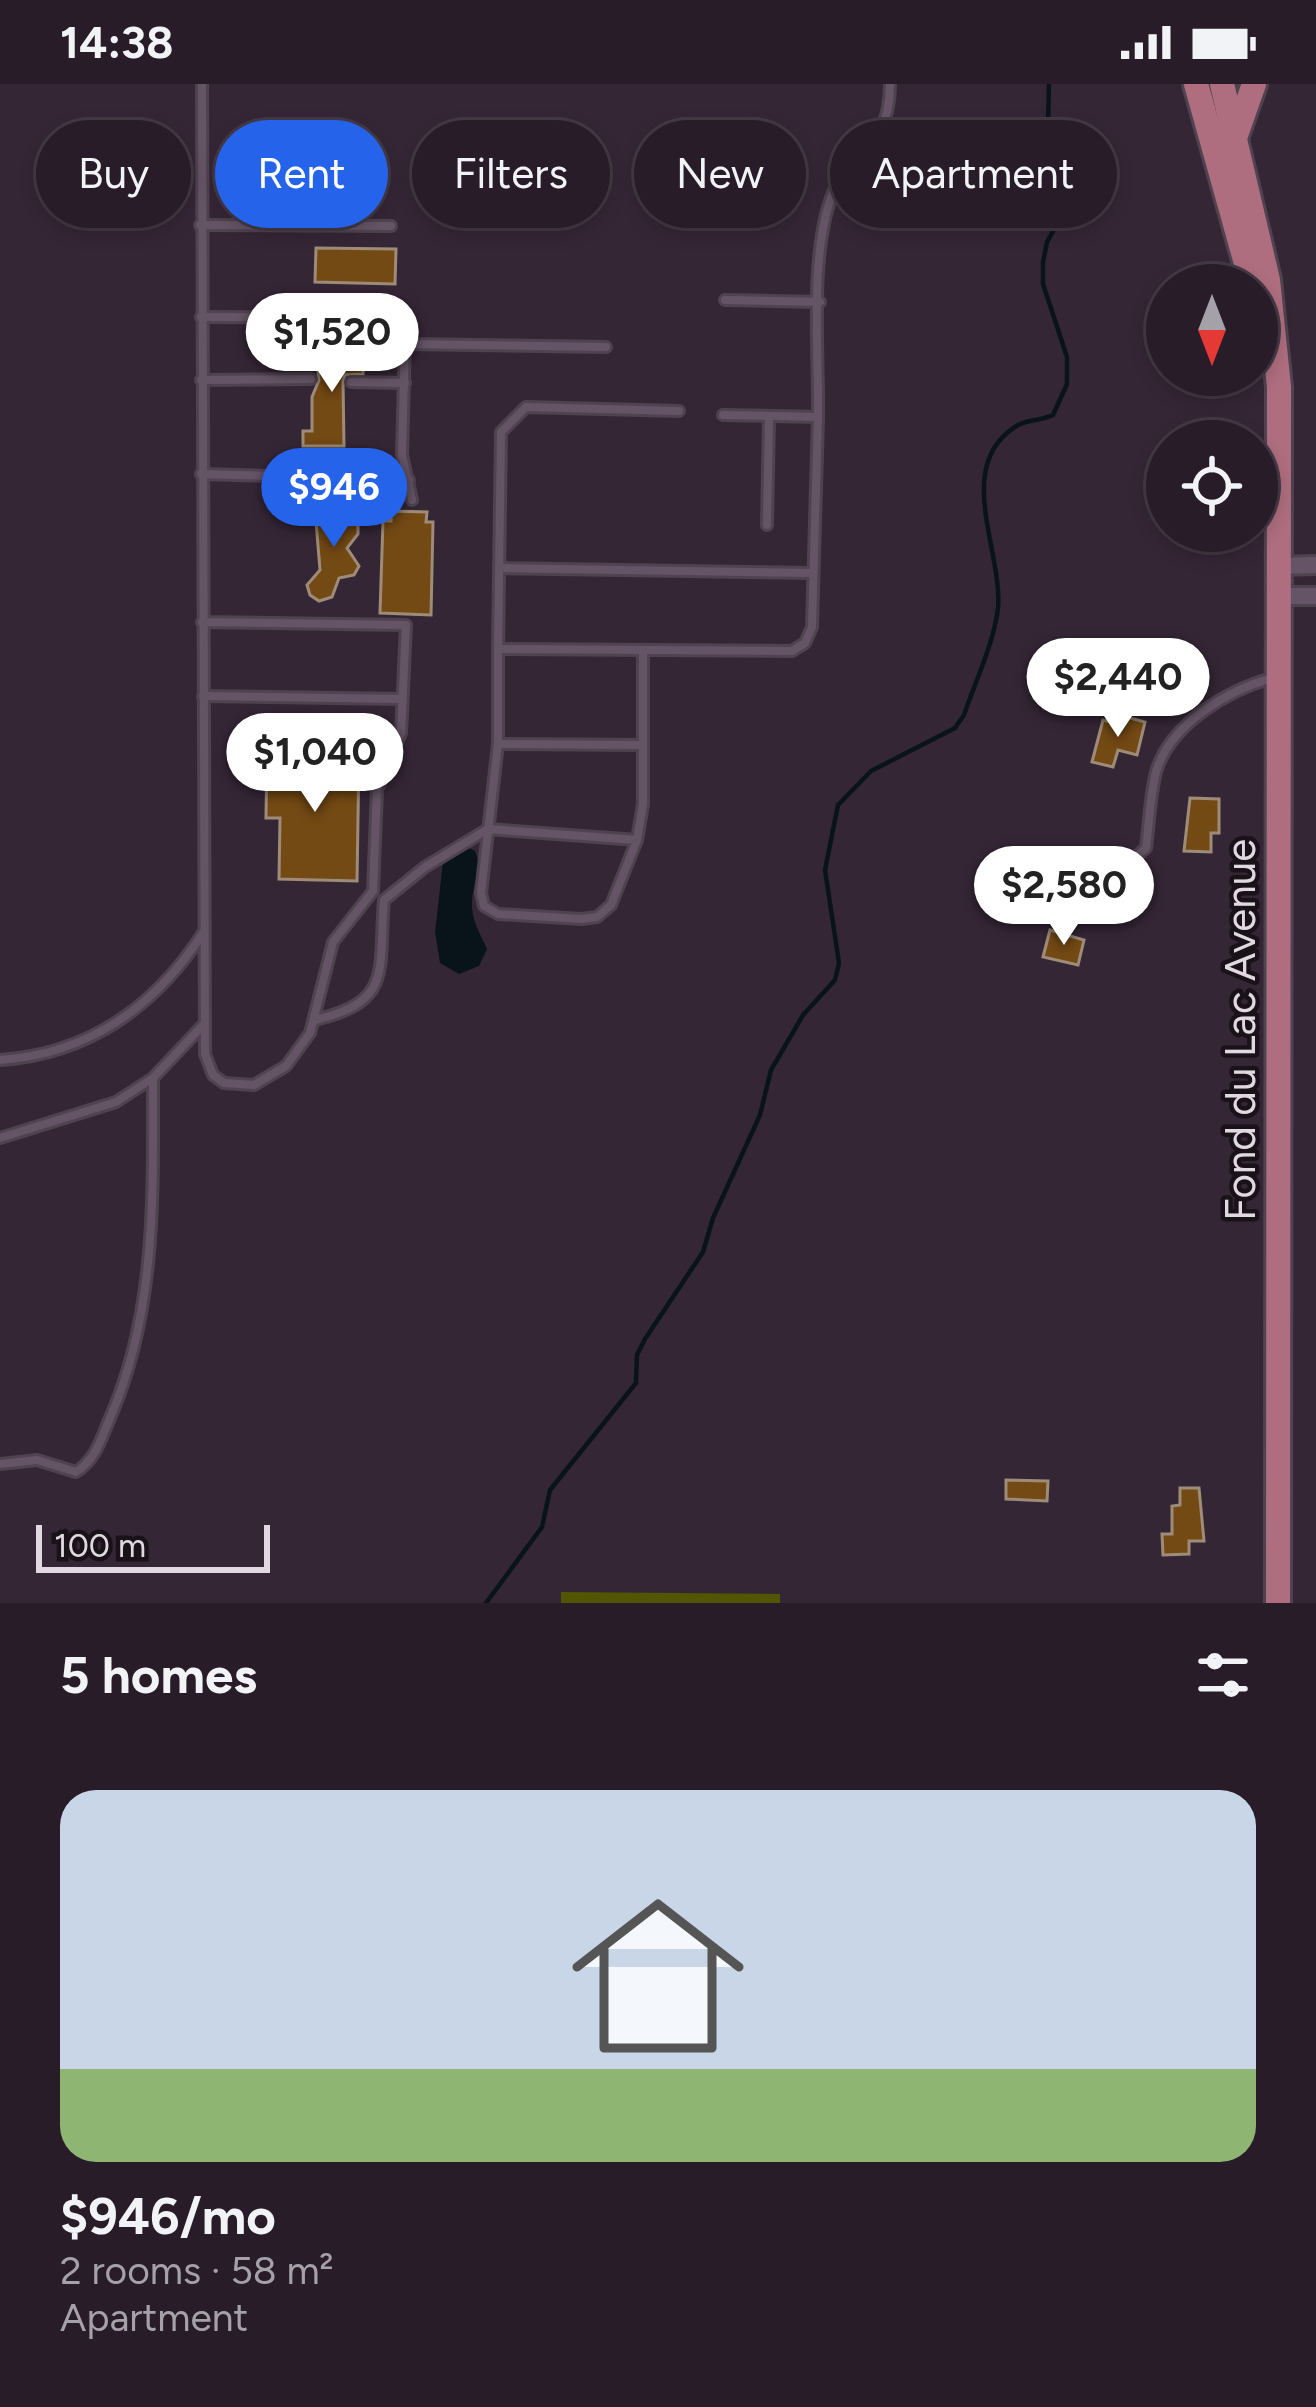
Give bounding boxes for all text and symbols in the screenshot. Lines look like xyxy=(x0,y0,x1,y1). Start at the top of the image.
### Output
text: 14:38 xyxy=(60,15,174,69)
chip: Buy xyxy=(36,120,191,228)
chip: Rent xyxy=(215,120,388,228)
chip: Filters xyxy=(412,120,610,228)
chip: New xyxy=(634,120,806,228)
chip: Apartment xyxy=(830,120,1117,228)
north arrow xyxy=(1146,264,1278,396)
map controls xyxy=(1146,264,1278,552)
pin: $1,520 xyxy=(234,293,430,395)
text: $1,520 xyxy=(273,308,391,355)
button: locate xyxy=(1146,420,1278,552)
pin: $946 xyxy=(263,448,405,550)
text: $946 xyxy=(288,463,380,510)
pin: $2,440 xyxy=(1020,638,1216,740)
text: $2,440 xyxy=(1054,653,1182,700)
pin: $1,040 xyxy=(217,713,413,815)
text: $1,040 xyxy=(253,728,377,775)
street label: Fond du Lac Avenue xyxy=(1215,839,1266,1221)
pin: $2,580 xyxy=(966,846,1162,948)
text: $2,580 xyxy=(1001,861,1127,908)
scale bar xyxy=(36,1519,270,1572)
text: 100 m xyxy=(54,1526,146,1565)
icon: filters xyxy=(1190,1642,1256,1708)
text: 5 homes xyxy=(60,1645,257,1706)
icon: home xyxy=(550,1868,766,2084)
text: $946/mo xyxy=(60,2186,276,2247)
text: 2 rooms · 58 m² xyxy=(60,2247,334,2294)
text: Apartment xyxy=(60,2294,248,2341)

